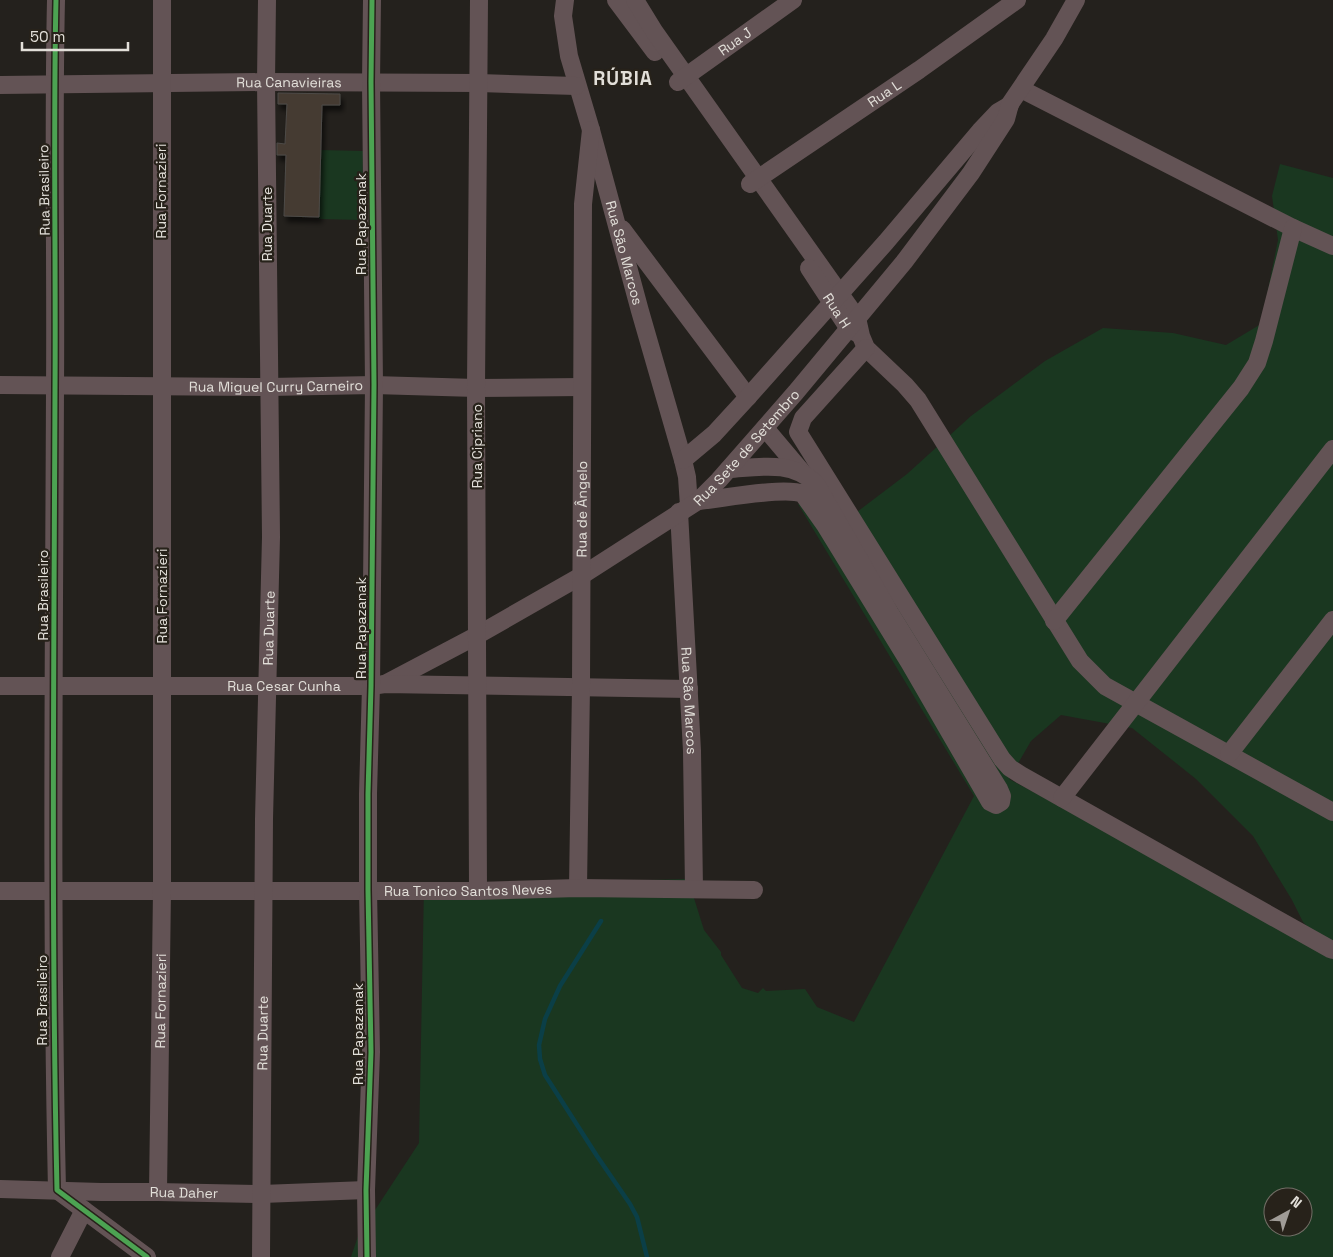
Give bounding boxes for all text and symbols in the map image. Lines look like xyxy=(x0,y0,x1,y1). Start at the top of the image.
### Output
scale bar xyxy=(22,20,129,52)
street label: Rua J xyxy=(715,23,755,60)
text: 50 m xyxy=(30,27,65,46)
district label: RÚBIA xyxy=(593,66,653,91)
street label: Rua Canavieiras xyxy=(236,73,342,91)
street label: Rua L xyxy=(864,75,905,111)
street label: Rua Brasileiro xyxy=(34,144,54,236)
street label: Rua Fornazieri xyxy=(152,144,170,238)
street label: Rua Papazanak xyxy=(352,173,370,275)
street label: Rua Duarte xyxy=(258,187,276,261)
street label: Rua São Marcos xyxy=(602,199,647,307)
street label: Rua H xyxy=(819,290,855,332)
street label: Rua Miguel Curry Carneiro xyxy=(189,376,363,396)
street label: Rua Sete de Setembro xyxy=(689,385,803,510)
street label: Rua Cipriano xyxy=(468,404,486,488)
street label: Rua de Ângelo xyxy=(573,461,591,557)
street label: Rua Fornazieri xyxy=(153,549,171,643)
street label: Rua Brasileiro xyxy=(34,550,52,640)
street label: Rua Papazanak xyxy=(352,577,370,679)
street label: Rua Duarte xyxy=(259,590,279,666)
street label: Rua São Marcos xyxy=(677,647,701,755)
street label: Rua Cesar Cunha xyxy=(227,677,341,695)
street label: Rua Tonico Santos Neves xyxy=(384,880,552,900)
street label: Rua Fornazieri xyxy=(151,953,170,1049)
street label: Rua Brasileiro xyxy=(33,955,51,1045)
street label: Rua Papazanak xyxy=(349,983,367,1085)
street label: Rua Duarte xyxy=(253,996,272,1070)
street label: Rua Daher xyxy=(150,1183,218,1202)
north arrow xyxy=(1263,1187,1313,1237)
text: N xyxy=(1287,1192,1306,1212)

